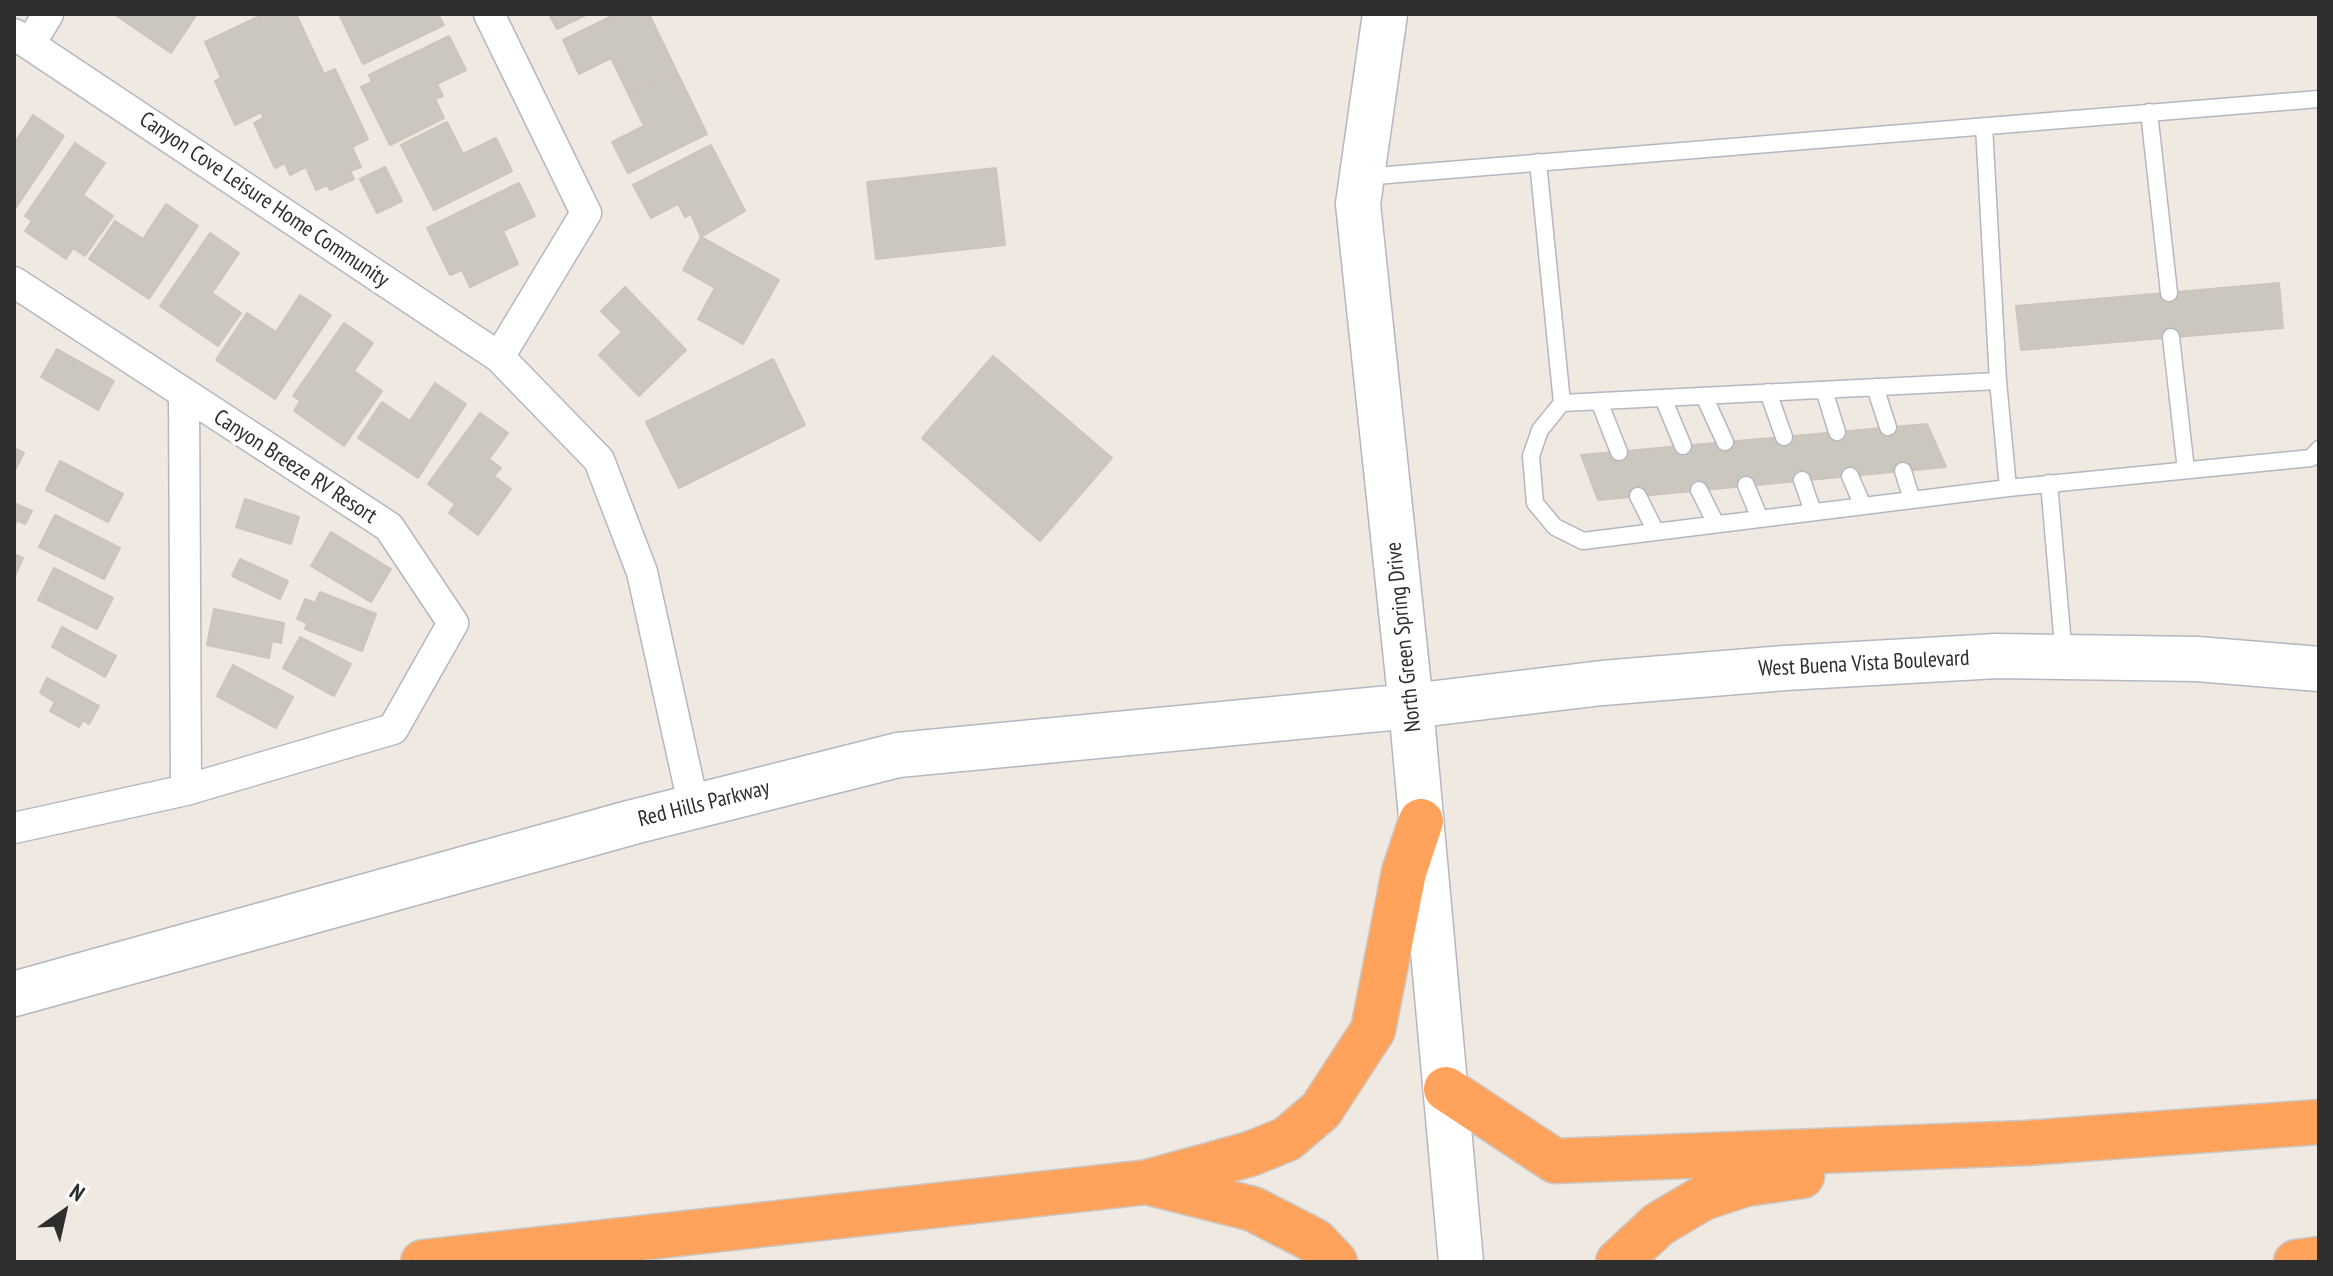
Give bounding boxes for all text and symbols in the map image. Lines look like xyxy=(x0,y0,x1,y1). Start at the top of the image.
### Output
street label: Canyon Cove Leisure Home Community xyxy=(134,106,394,294)
street label: Canyon Breeze RV Resort xyxy=(209,405,381,529)
street label: North Green Spring Drive xyxy=(1381,541,1427,733)
street label: West Buena Vista Boulevard xyxy=(1758,645,1970,683)
street label: Red Hills Parkway xyxy=(635,775,773,833)
north arrow xyxy=(24,1172,104,1252)
text: N xyxy=(65,1177,90,1207)

